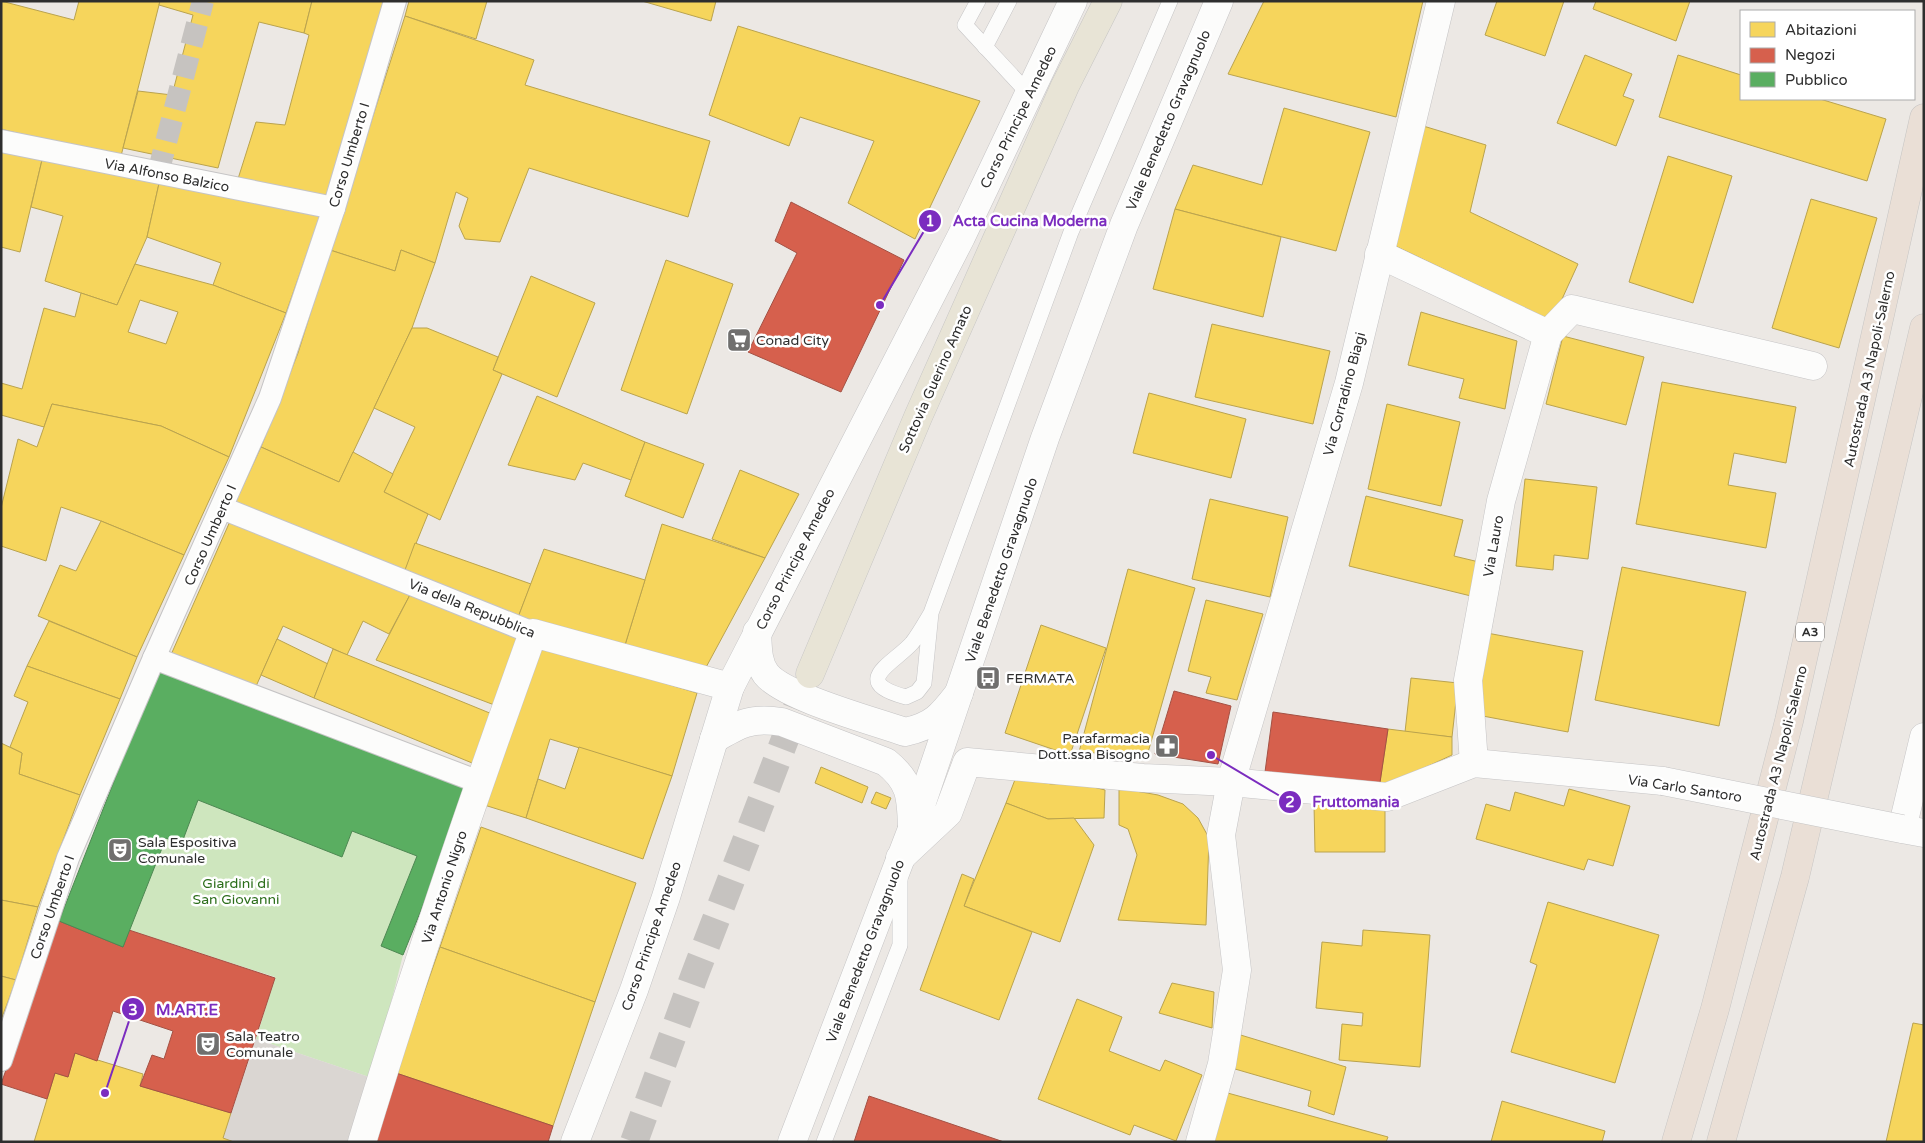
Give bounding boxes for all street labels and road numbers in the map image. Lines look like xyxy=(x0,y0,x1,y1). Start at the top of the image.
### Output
street label: Viale Benedetto Gravagnuolo xyxy=(1123,27,1214,213)
street label: Corso Principe Amedeo xyxy=(976,43,1060,191)
street label: Corso Umberto I xyxy=(325,101,374,210)
street label: Via Alfonso Balzico xyxy=(103,155,231,196)
street label: Autostrada A3 Napoli-Salerno xyxy=(1840,269,1899,469)
street label: Sottovia Guerino Amato xyxy=(895,303,976,456)
street label: Via Corradino Biagi xyxy=(1320,330,1369,458)
street label: Viale Benedetto Gravagnuolo xyxy=(962,475,1041,665)
street label: Corso Umberto I xyxy=(181,482,240,588)
street label: Corso Principe Amedeo xyxy=(752,486,839,633)
street label: Via Lauro xyxy=(1480,514,1507,578)
street label: Via della Repubblica xyxy=(406,575,538,642)
road number: A3 xyxy=(1796,622,1824,642)
street label: Autostrada A3 Napoli-Salerno xyxy=(1746,664,1811,862)
street label: Via Carlo Santoro xyxy=(1627,771,1743,806)
street label: Via Antonio Nigro xyxy=(418,828,471,946)
street label: Corso Umberto I xyxy=(27,853,78,961)
street label: Viale Benedetto Gravagnuolo xyxy=(823,857,908,1045)
street label: Corso Principe Amedeo xyxy=(618,859,685,1013)

